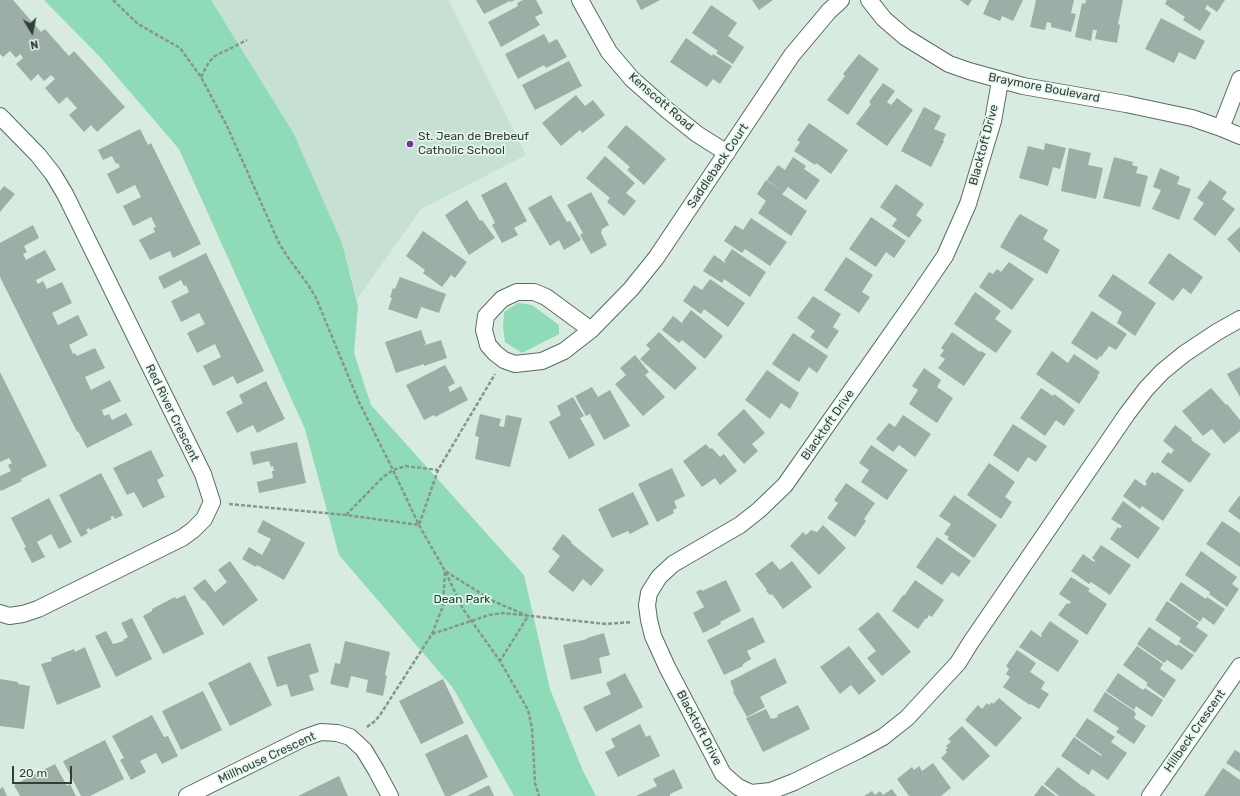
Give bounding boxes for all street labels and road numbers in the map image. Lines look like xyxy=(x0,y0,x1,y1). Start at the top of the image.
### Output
street label: Kenscott Road xyxy=(626,70,696,134)
street label: Braymore Boulevard xyxy=(987,70,1101,106)
street label: Blacktoft Drive xyxy=(966,103,1002,187)
street label: Saddleback Court xyxy=(684,121,752,211)
street label: Red River Crescent xyxy=(142,362,202,464)
street label: Blacktoft Drive xyxy=(798,387,858,463)
street label: Hillbeck Crescent xyxy=(1161,687,1229,775)
street label: Blacktoft Drive xyxy=(673,688,725,768)
street label: Millhouse Crescent xyxy=(216,729,318,787)

